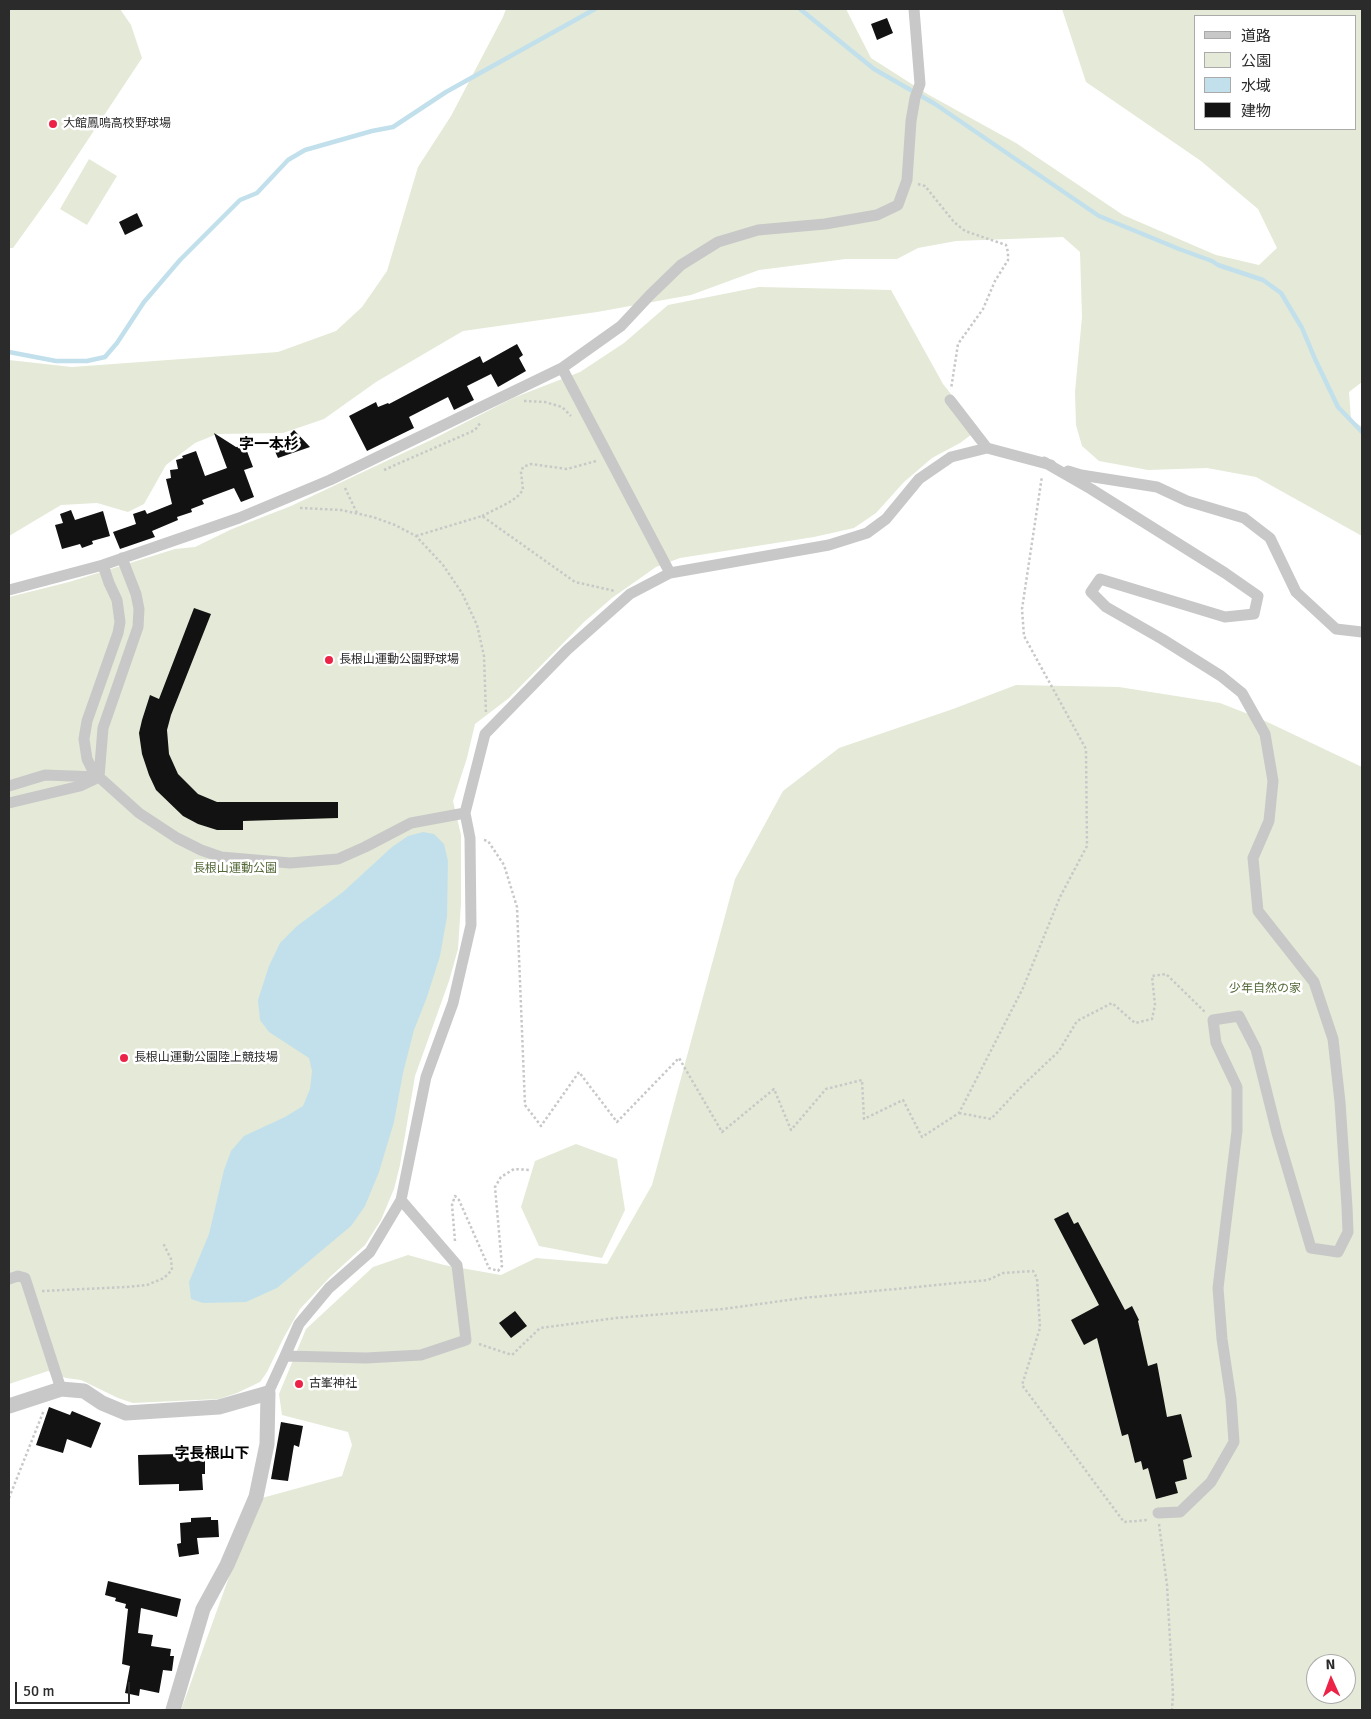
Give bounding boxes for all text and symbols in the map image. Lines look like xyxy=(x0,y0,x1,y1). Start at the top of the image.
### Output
legend xyxy=(1194,15,1356,130)
text: 道路 xyxy=(1241,27,1271,45)
text: 公園 xyxy=(1241,52,1271,70)
text: 水域 xyxy=(1241,77,1271,95)
text: 建物 xyxy=(1241,102,1271,120)
place label: 大館鳳鳴高校野球場 xyxy=(63,117,171,131)
marker: 大館鳳鳴高校野球場 xyxy=(47,118,59,130)
district label: 字一本杉 xyxy=(239,436,299,454)
place label: 長根山運動公園野球場 xyxy=(339,653,459,667)
marker: 長根山運動公園野球場 xyxy=(323,654,335,666)
park label: 長根山運動公園 xyxy=(193,862,277,876)
park label: 少年自然の家 xyxy=(1229,982,1301,996)
place label: 長根山運動公園陸上競技場 xyxy=(134,1051,278,1065)
marker: 長根山運動公園陸上競技場 xyxy=(118,1052,130,1064)
place label: 古峯神社 xyxy=(309,1377,357,1391)
marker: 古峯神社 xyxy=(293,1378,305,1390)
district label: 字長根山下 xyxy=(175,1445,249,1463)
north arrow xyxy=(1306,1654,1356,1704)
text: N xyxy=(1325,1656,1336,1673)
scale bar xyxy=(18,1672,132,1704)
text: 50 m xyxy=(23,1682,54,1700)

